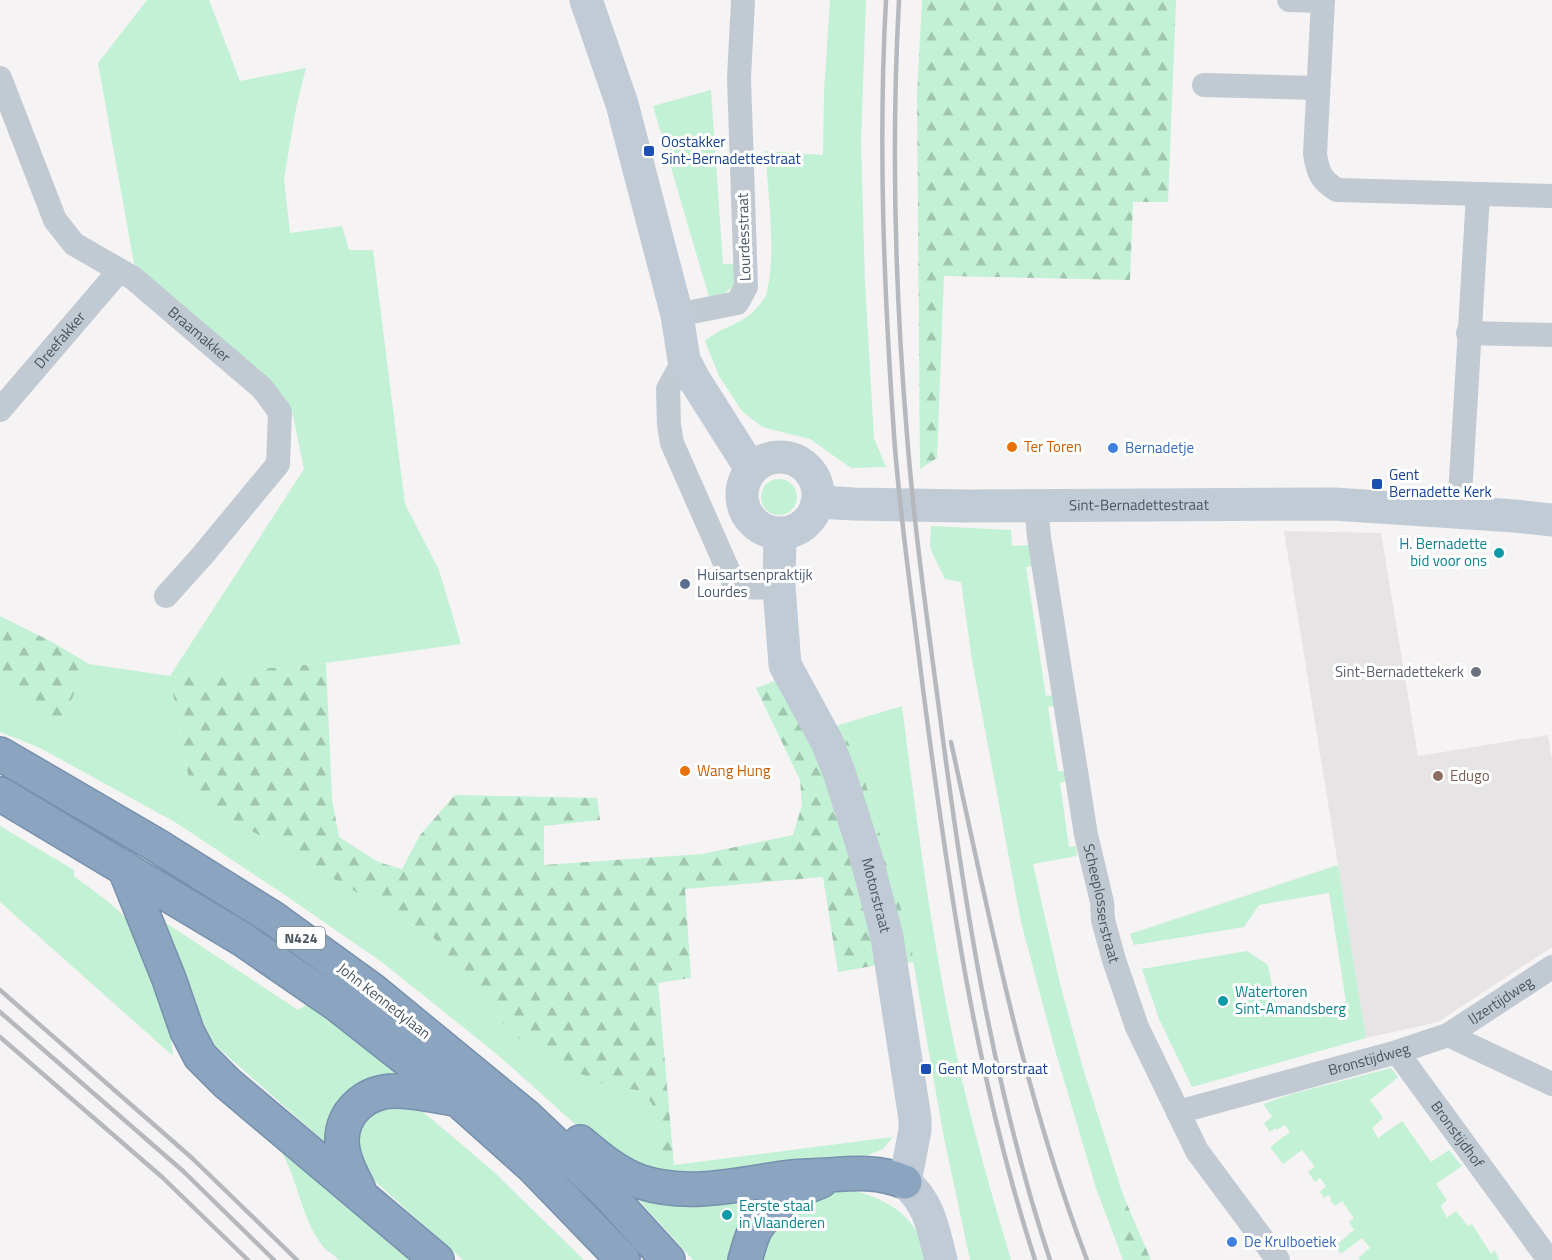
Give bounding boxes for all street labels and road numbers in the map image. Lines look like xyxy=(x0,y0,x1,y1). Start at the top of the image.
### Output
street label: Lourdesstraat xyxy=(730,192,757,281)
street label: Braamakker xyxy=(163,301,236,368)
street label: Dreefakker xyxy=(28,306,91,374)
street label: Sint-Bernadettestraat xyxy=(1069,493,1210,516)
street label: Scheeplosserstraat xyxy=(1077,841,1126,966)
street label: Motorstraat xyxy=(856,855,898,936)
road number: N424 xyxy=(277,927,325,949)
street label: John Kennedylaan xyxy=(333,957,436,1044)
street label: IJzertijdweg xyxy=(1463,970,1538,1030)
street label: Bronstijdweg xyxy=(1325,1036,1413,1081)
street label: Bronstijdhof xyxy=(1425,1096,1490,1172)

